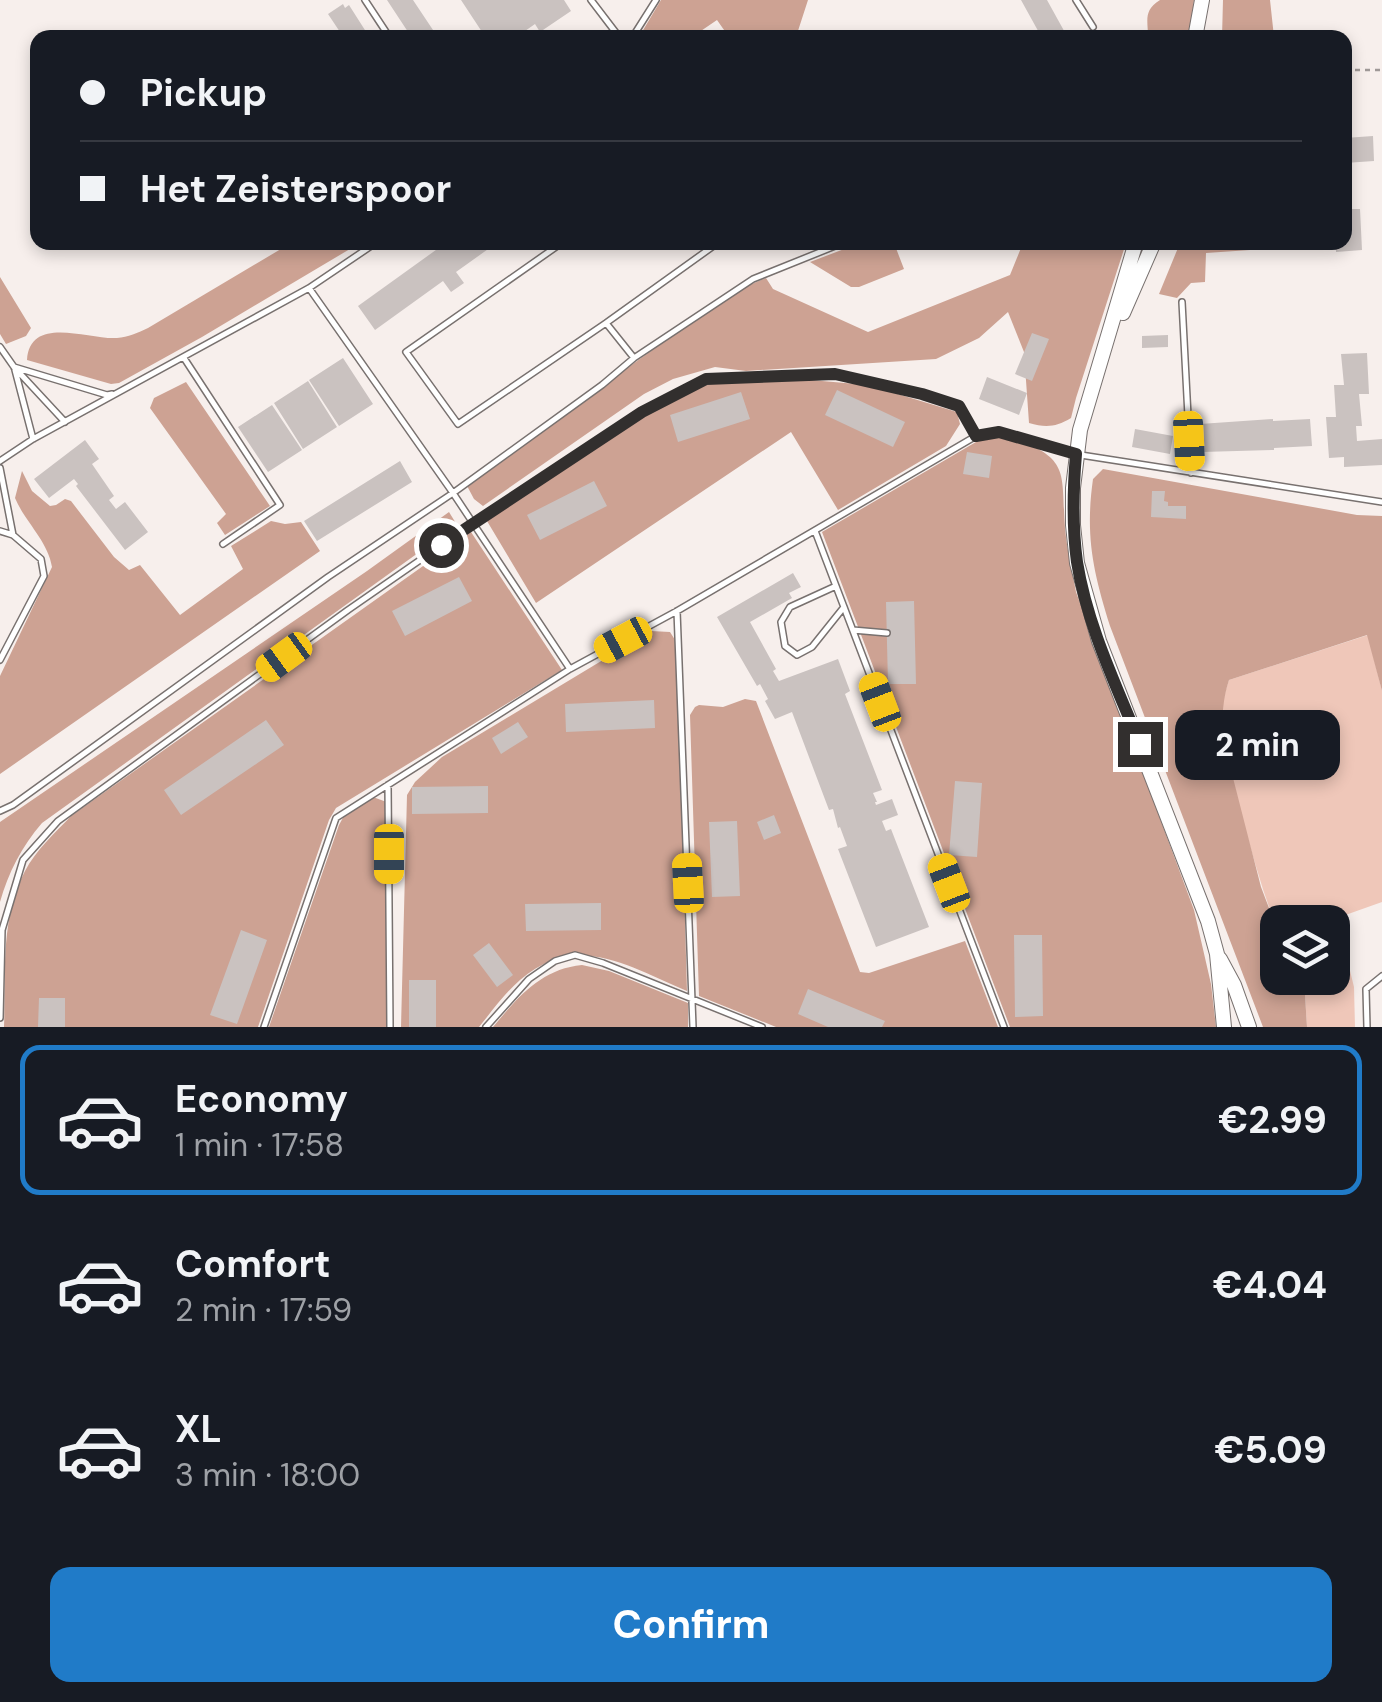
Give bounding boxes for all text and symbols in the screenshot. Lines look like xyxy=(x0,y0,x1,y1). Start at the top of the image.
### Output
text: Pickup xyxy=(140,68,267,118)
text: Het Zeisterspoor xyxy=(140,164,451,214)
car xyxy=(1172,410,1206,472)
route start xyxy=(419,523,464,568)
car xyxy=(589,613,657,667)
car xyxy=(251,627,317,687)
car xyxy=(855,669,905,735)
callout: 2 min xyxy=(1175,709,1340,779)
route end xyxy=(1118,722,1163,767)
text: 2 min xyxy=(1215,724,1300,766)
car xyxy=(374,824,404,884)
car xyxy=(924,850,974,916)
car xyxy=(671,852,705,914)
map controls xyxy=(1260,905,1350,995)
button: layers xyxy=(1260,905,1350,995)
text: Economy xyxy=(175,1074,348,1124)
icon: car xyxy=(55,1075,145,1165)
text: €2.99 xyxy=(1218,1095,1327,1145)
text: 1 min · 17:58 xyxy=(175,1124,344,1166)
text: Comfort xyxy=(175,1239,331,1289)
icon: car xyxy=(55,1240,145,1330)
text: €4.04 xyxy=(1213,1260,1327,1310)
text: 2 min · 17:59 xyxy=(175,1289,352,1331)
text: XL xyxy=(175,1404,222,1454)
icon: car xyxy=(55,1405,145,1495)
text: €5.09 xyxy=(1214,1425,1327,1475)
text: 3 min · 18:00 xyxy=(175,1454,360,1496)
button: Confirm xyxy=(50,1567,1332,1682)

